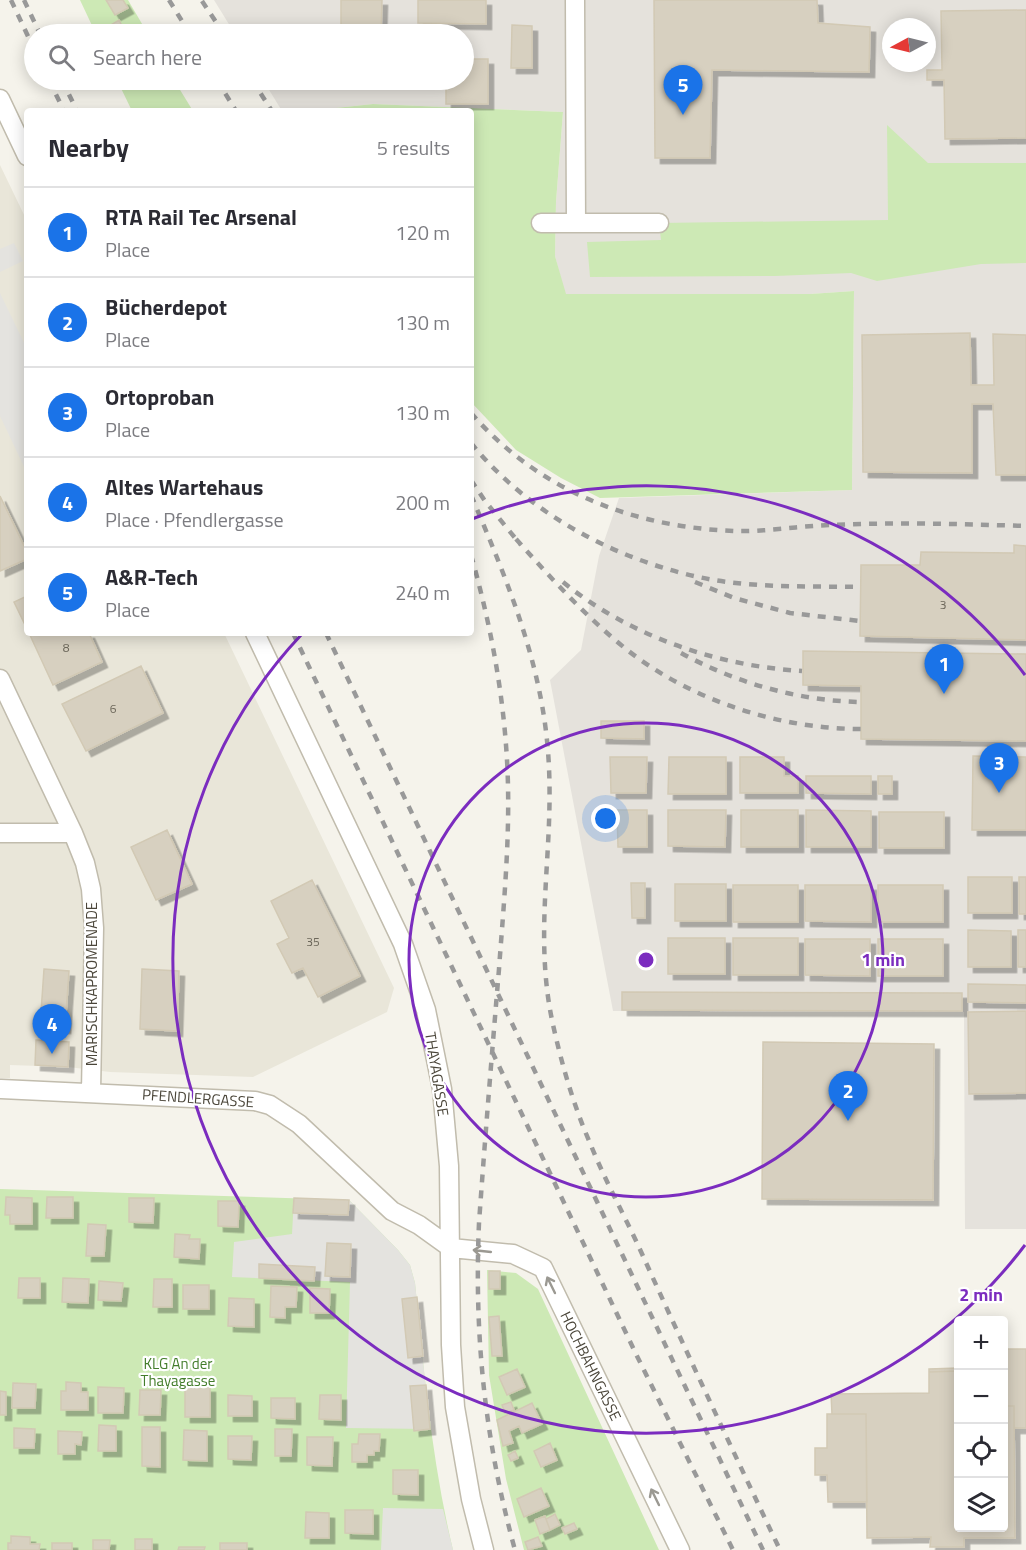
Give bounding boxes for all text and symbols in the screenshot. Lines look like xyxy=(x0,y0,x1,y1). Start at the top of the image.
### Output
north arrow xyxy=(882,18,936,72)
search box xyxy=(24,24,474,90)
text: Search here xyxy=(93,40,202,74)
icon: search xyxy=(45,41,78,74)
pin: 5 xyxy=(664,66,702,115)
text: Nearby xyxy=(48,128,129,167)
text: 5 results xyxy=(377,132,450,163)
text: RTA Rail Tec Arsenal xyxy=(105,200,297,234)
text: 1 xyxy=(62,217,73,248)
text: 120 m xyxy=(395,217,450,248)
text: Place xyxy=(105,234,150,265)
text: Bücherdepot xyxy=(105,290,227,324)
text: 2 xyxy=(62,307,73,338)
text: 130 m xyxy=(395,307,450,338)
text: Place xyxy=(105,324,150,355)
text: Ortoproban xyxy=(105,380,214,414)
text: 3 xyxy=(62,397,73,428)
text: 130 m xyxy=(395,397,450,428)
text: Place xyxy=(105,414,150,445)
text: Altes Wartehaus xyxy=(105,470,263,504)
text: 4 xyxy=(62,487,73,518)
text: 200 m xyxy=(395,487,450,518)
text: Place · Pfendlergasse xyxy=(105,504,284,535)
text: A&R-Tech xyxy=(105,560,198,594)
text: 5 xyxy=(62,577,73,608)
text: 240 m xyxy=(395,577,450,608)
text: Place xyxy=(105,594,150,625)
house number: 3 xyxy=(940,595,946,614)
house number: 8 xyxy=(63,638,70,657)
pin: 1 xyxy=(924,644,964,694)
house number: 6 xyxy=(110,699,117,718)
pin: 3 xyxy=(980,744,1018,793)
your location xyxy=(591,804,620,833)
street label: MARISCHKAPROMENADE xyxy=(80,902,103,1066)
house number: 35 xyxy=(306,932,320,951)
text: 1 min xyxy=(861,946,905,973)
centre of rings xyxy=(636,950,656,970)
pin: 4 xyxy=(32,1004,72,1054)
street label: THAYAGASSE xyxy=(419,1030,455,1118)
pin: 2 xyxy=(828,1072,868,1121)
street label: PFENDLERGASSE xyxy=(141,1083,255,1113)
one-way arrow xyxy=(472,1245,492,1256)
one-way arrow xyxy=(544,1276,556,1294)
text: 2 min xyxy=(959,1281,1003,1308)
street label: HOCHBAHNGASSE xyxy=(555,1307,627,1425)
map controls xyxy=(954,1316,1008,1532)
button: + xyxy=(954,1316,1008,1370)
park label: KLG An der Thayagasse xyxy=(141,1352,215,1392)
button: − xyxy=(954,1370,1008,1424)
button: locate xyxy=(954,1424,1008,1478)
button: layers xyxy=(954,1478,1008,1532)
one-way arrow xyxy=(648,1489,660,1507)

